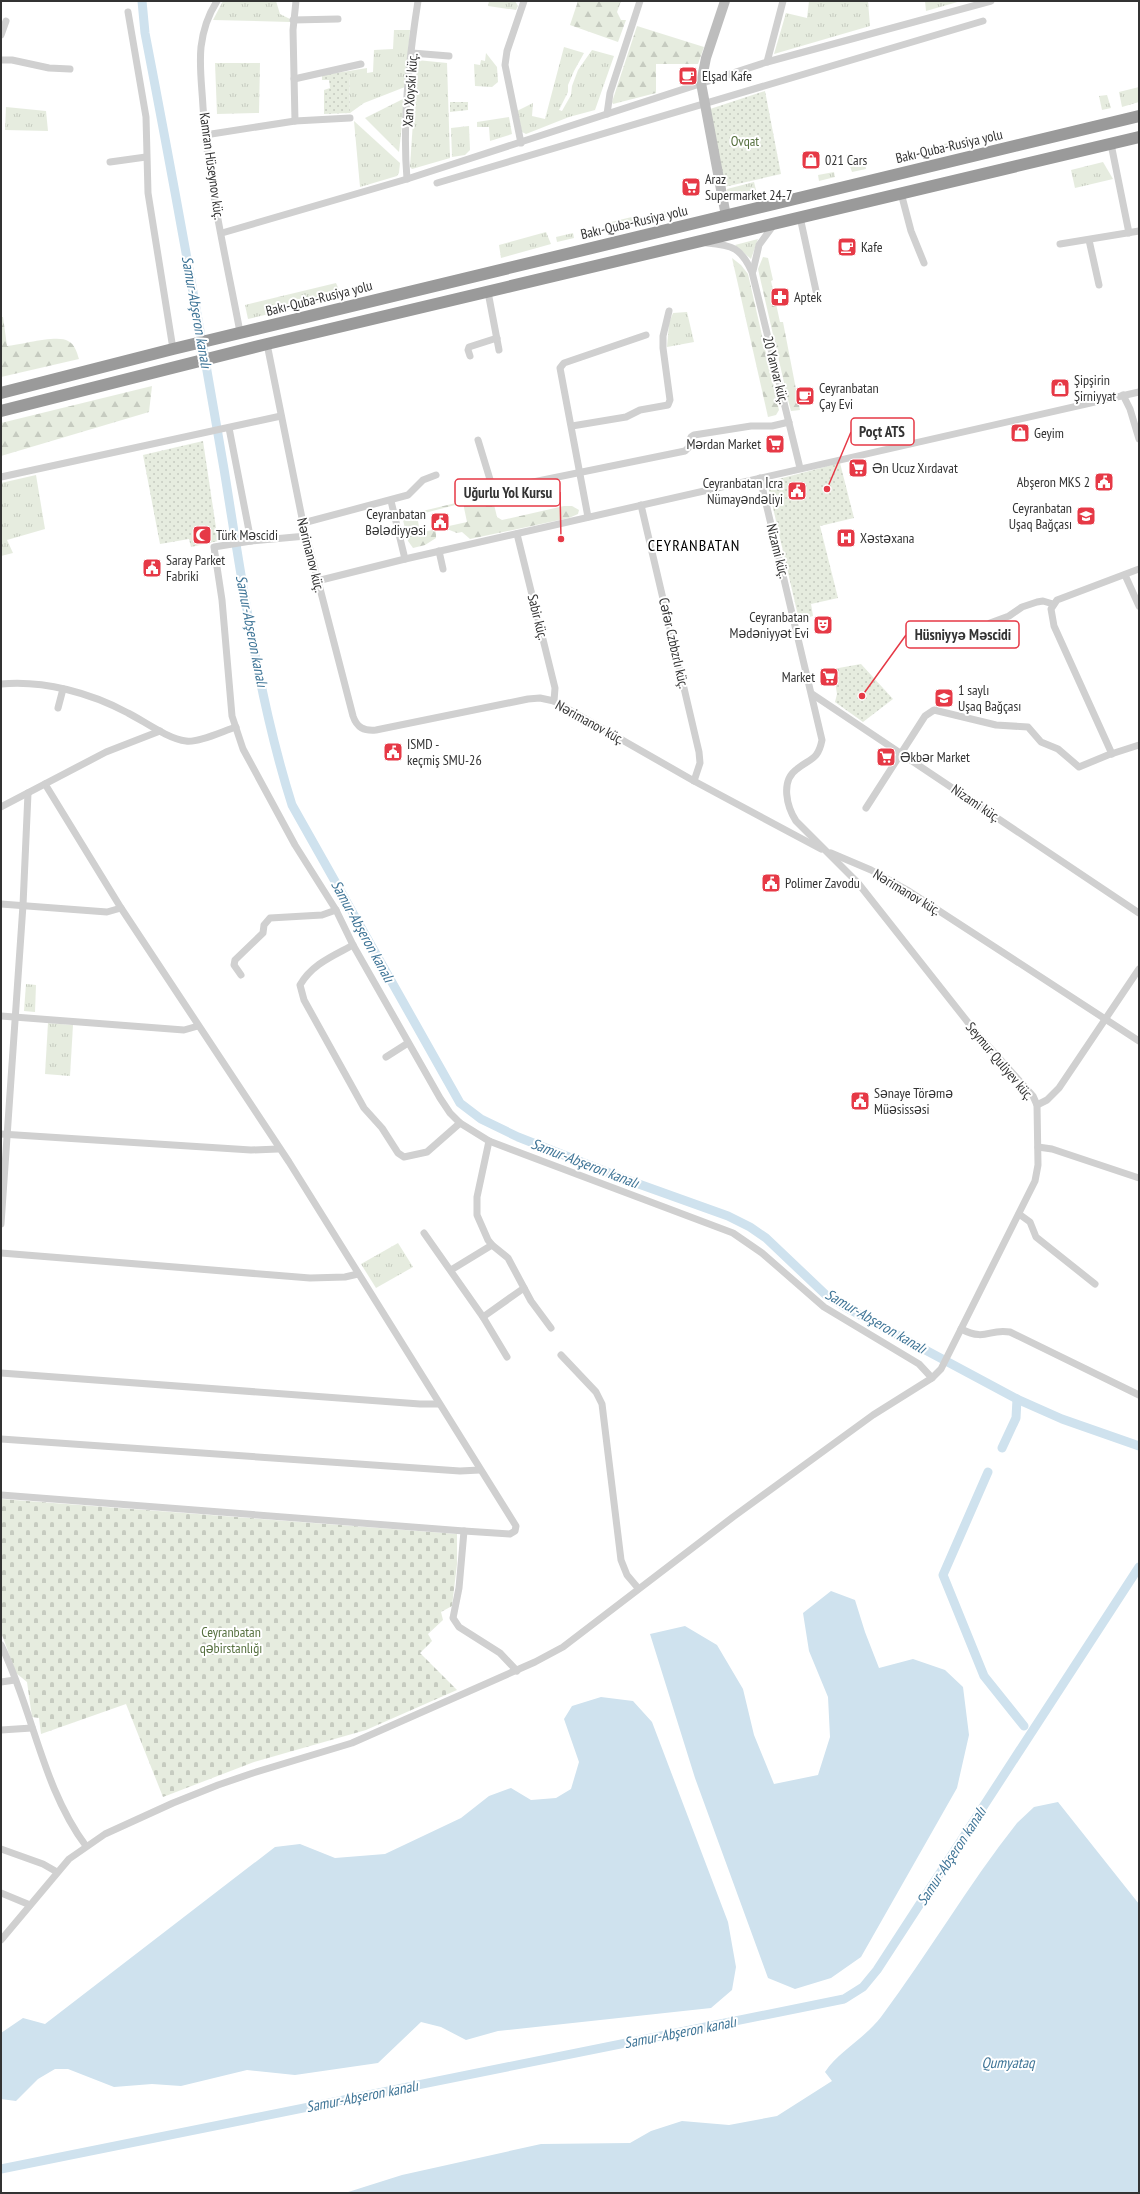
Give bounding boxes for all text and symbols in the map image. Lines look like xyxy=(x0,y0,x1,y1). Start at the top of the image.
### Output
street label: Xan Xoyski küç. xyxy=(398,53,422,127)
cafe icon: Elşad Kafe xyxy=(677,65,699,87)
place label: Elşad Kafe xyxy=(702,67,752,85)
street label: Kamran Hüseynov küç. xyxy=(196,111,228,221)
street label: Bakı-Quba-Rusiya yolu xyxy=(894,125,1004,167)
park label: Ovqat xyxy=(731,132,759,150)
shop icon: 021 Cars xyxy=(800,149,822,171)
place label: 021 Cars xyxy=(825,151,868,169)
place label: Araz Supermarket 24-7 xyxy=(705,170,792,204)
supermarket icon: Araz Supermarket 24-7 xyxy=(680,176,702,198)
street label: Bakı-Quba-Rusiya yolu xyxy=(579,201,689,243)
cafe icon: Kafe xyxy=(836,236,858,258)
place label: Kafe xyxy=(861,238,883,256)
water label: Samur-Abşeron kanalı xyxy=(178,254,217,371)
street label: Bakı-Quba-Rusiya yolu xyxy=(264,276,374,320)
pharmacy icon: Aptek xyxy=(769,286,791,308)
place label: Aptek xyxy=(794,288,822,306)
street label: 20 Yanvar küç. xyxy=(759,334,793,406)
place label: Şipşirin Şirniyyat xyxy=(1074,371,1116,405)
shop icon: Şipşirin Şirniyyat xyxy=(1049,377,1071,399)
place label: Ceyranbatan Çay Evi xyxy=(819,379,879,413)
cafe icon: Ceyranbatan Çay Evi xyxy=(794,385,816,407)
callout: Poçt ATS xyxy=(851,418,914,445)
text: Poçt ATS xyxy=(859,422,905,441)
shop icon: Geyim xyxy=(1009,422,1031,444)
place label: Geyim xyxy=(1034,424,1064,442)
supermarket icon: Mərdan Market xyxy=(764,433,786,455)
place label: Mərdan Market xyxy=(686,435,761,453)
supermarket icon: Ən Ucuz Xırdavat xyxy=(847,457,869,479)
place label: Ən Ucuz Xırdavat xyxy=(872,459,958,477)
public building icon: Abşeron MKS 2 xyxy=(1093,471,1115,493)
place label: Abşeron MKS 2 xyxy=(1017,473,1090,491)
place label: Ceyranbatan İcra Nümayəndəliyi xyxy=(703,474,783,508)
callout: Uğurlu Yol Kursu xyxy=(455,479,560,506)
public building icon: Ceyranbatan İcra Nümayəndəliyi xyxy=(786,480,808,502)
text: Uğurlu Yol Kursu xyxy=(464,483,553,502)
place label: Ceyranbatan Uşaq Bağçası xyxy=(1009,499,1072,533)
place label: Ceyranbatan Bələdiyyəsi xyxy=(365,505,426,539)
school or university icon: Ceyranbatan Uşaq Bağçası xyxy=(1075,505,1097,527)
public building icon: Ceyranbatan Bələdiyyəsi xyxy=(429,511,451,533)
street label: Nərimanov küç. xyxy=(293,516,329,594)
street label: Nizami küç. xyxy=(763,522,793,580)
mosque icon: Türk Məscidi xyxy=(191,524,213,546)
place label: Türk Məscidi xyxy=(216,526,278,544)
hospital icon: Xəstəxana xyxy=(835,527,857,549)
place label: Xəstəxana xyxy=(860,529,914,547)
district label: CEYRANBATAN xyxy=(648,535,740,555)
place label: Saray Parket Fabriki xyxy=(166,551,225,585)
public building icon: Saray Parket Fabriki xyxy=(141,557,163,579)
water label: Samur-Abşeron kanalı xyxy=(232,573,272,690)
street label: Sabir küç. xyxy=(524,592,552,642)
street label: Cəfər Czbbzrlı küç. xyxy=(655,596,693,690)
place label: Ceyranbatan Mədəniyyət Evi xyxy=(729,608,809,642)
theatre icon: Ceyranbatan Mədəniyyət Evi xyxy=(812,614,834,636)
callout: Hüsniyyə Məscidi xyxy=(906,621,1019,648)
text: Hüsniyyə Məscidi xyxy=(915,625,1011,644)
supermarket icon: Market xyxy=(818,666,840,688)
place label: Market xyxy=(782,668,815,686)
place label: 1 saylı Uşaq Bağçası xyxy=(958,681,1021,715)
school or university icon: 1 saylı Uşaq Bağçası xyxy=(933,687,955,709)
street label: Nərimanov küç. xyxy=(552,696,628,748)
place label: ISMD - keçmiş SMU-26 xyxy=(407,735,482,769)
public building icon: ISMD - keçmiş SMU-26 xyxy=(382,741,404,763)
supermarket icon: Əkbər Market xyxy=(875,746,897,768)
place label: Əkbər Market xyxy=(900,748,970,766)
street label: Nizami küç. xyxy=(948,780,1004,826)
street label: Nərimanov küç. xyxy=(870,865,944,919)
public building icon: Polimer Zavodu xyxy=(760,872,782,894)
place label: Polimer Zavodu xyxy=(785,874,860,892)
water label: Samur-Abşeron kanalı xyxy=(327,877,400,987)
street label: Seymur Quliyev küç. xyxy=(962,1018,1038,1104)
place label: Sənaye Törəmə Müəsissəsi xyxy=(874,1084,953,1118)
public building icon: Sənaye Törəmə Müəsissəsi xyxy=(849,1090,871,1112)
water label: Samur-Abşeron kanalı xyxy=(529,1134,643,1193)
water label: Samur-Abşeron kanalı xyxy=(822,1284,931,1358)
park label: Ceyranbatan qəbirstanlığı xyxy=(200,1623,262,1657)
water label: Samur-Abşeron kanalı xyxy=(912,1802,991,1909)
water label: Samur-Abşeron kanalı xyxy=(622,2012,739,2052)
water label: Qumyataq xyxy=(982,2053,1036,2072)
water label: Samur-Abşeron kanalı xyxy=(304,2076,421,2116)

